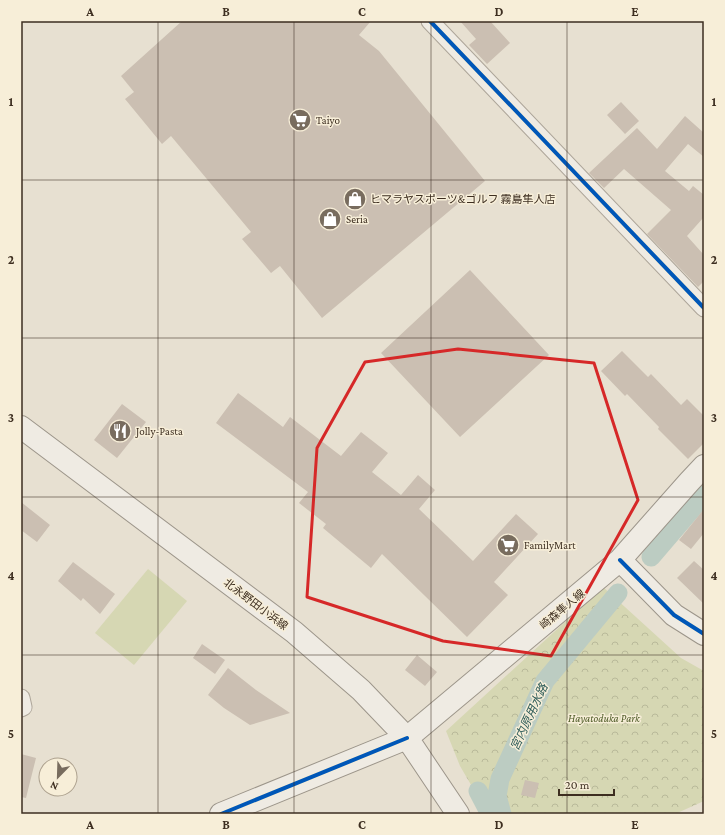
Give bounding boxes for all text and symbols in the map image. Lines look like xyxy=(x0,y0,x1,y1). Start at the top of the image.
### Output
text: A xyxy=(85,4,94,19)
text: B xyxy=(222,4,230,19)
text: C xyxy=(358,4,366,19)
text: D xyxy=(495,4,504,19)
text: E xyxy=(631,4,639,19)
text: 1 xyxy=(9,94,14,109)
text: 1 xyxy=(712,94,717,109)
supermarket icon: Taiyo xyxy=(287,107,313,133)
place label: Taiyo xyxy=(316,114,341,127)
shop icon: ヒマラヤスポーツ&ゴルフ 霧島隼人店 xyxy=(342,186,368,212)
place label: ヒマラヤスポーツ&ゴルフ 霧島隼人店 xyxy=(370,193,556,205)
shop icon: Seria xyxy=(317,206,343,232)
place label: Seria xyxy=(346,213,368,225)
text: 2 xyxy=(8,252,15,267)
text: 2 xyxy=(711,252,718,267)
text: 3 xyxy=(8,410,14,425)
text: 3 xyxy=(711,410,717,425)
restaurant icon: Jolly-Pasta xyxy=(107,418,133,444)
place label: Jolly-Pasta xyxy=(135,425,183,438)
supermarket icon: FamilyMart xyxy=(495,532,521,558)
place label: FamilyMart xyxy=(524,539,576,552)
text: 4 xyxy=(7,568,15,583)
text: 4 xyxy=(710,568,718,583)
street label: 北永野田小浜線 xyxy=(222,576,290,632)
street label: 崎森隼人線 xyxy=(537,587,587,631)
water label: 宮内原用水路 xyxy=(507,681,551,753)
park label: Hayatoduka Park xyxy=(568,712,641,725)
text: 5 xyxy=(8,726,14,741)
text: 5 xyxy=(711,726,717,741)
north arrow xyxy=(38,757,78,797)
scale bar xyxy=(559,771,614,797)
text: 20 m xyxy=(565,778,590,792)
text: N xyxy=(48,779,60,793)
text: A xyxy=(85,817,94,832)
text: B xyxy=(222,817,230,832)
text: C xyxy=(358,817,366,832)
text: D xyxy=(495,817,504,832)
text: E xyxy=(631,817,639,832)

